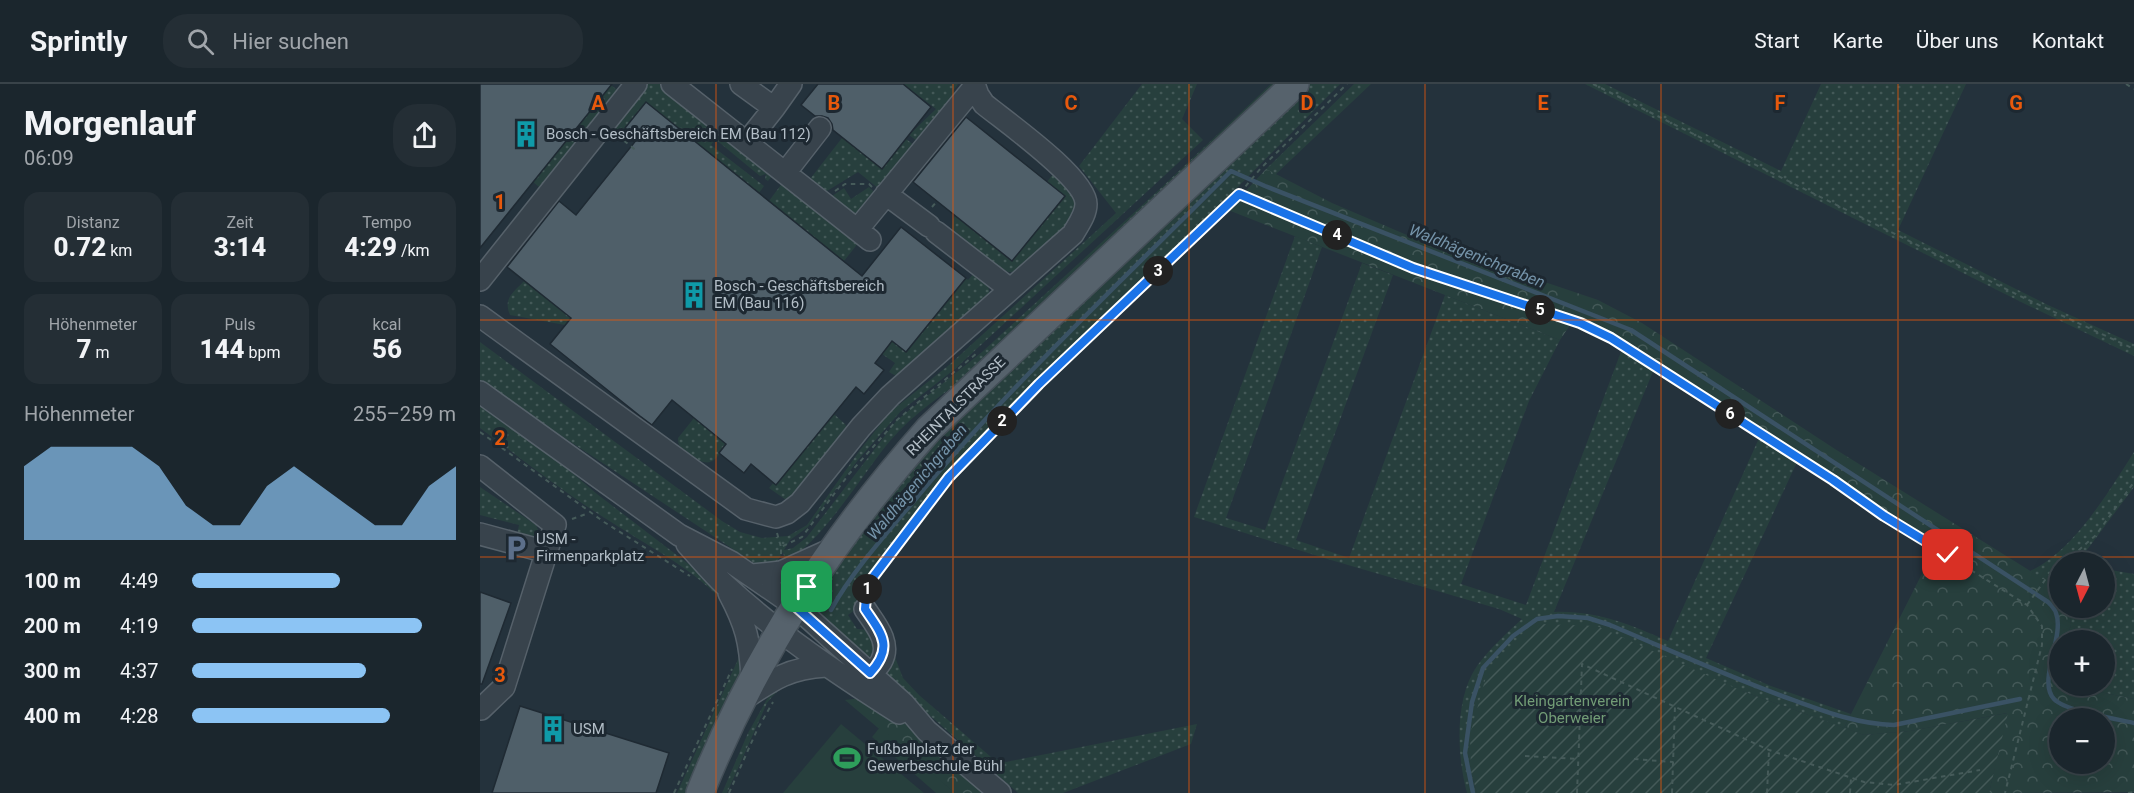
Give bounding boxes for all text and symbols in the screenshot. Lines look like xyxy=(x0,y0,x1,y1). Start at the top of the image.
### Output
search box xyxy=(163,14,583,68)
text: Sprintly xyxy=(30,25,127,58)
icon: search xyxy=(184,25,217,58)
text: Hier suchen xyxy=(232,29,349,54)
text: Start xyxy=(1754,29,1800,53)
text: Karte xyxy=(1833,29,1883,53)
text: Über uns xyxy=(1916,29,1999,53)
text: Kontakt xyxy=(2032,29,2104,53)
text: A xyxy=(591,91,605,115)
text: B xyxy=(828,91,840,115)
text: C xyxy=(1064,91,1078,115)
text: D xyxy=(1301,91,1314,115)
text: E xyxy=(1537,91,1549,115)
text: F xyxy=(1775,91,1786,115)
text: G xyxy=(2009,91,2023,115)
text: Morgenlauf xyxy=(24,104,196,143)
button: share xyxy=(393,104,456,167)
building icon: Bosch - Geschäftsbereich EM (Bau 112) xyxy=(511,119,541,149)
place label: Bosch - Geschäftsbereich EM (Bau 112) xyxy=(546,125,811,143)
text: 06:09 xyxy=(24,146,74,170)
text: 1 xyxy=(494,190,506,214)
text: Distanz xyxy=(66,213,120,232)
text: Zeit xyxy=(226,213,254,232)
text: Tempo xyxy=(362,213,412,232)
pin: 4 xyxy=(1322,220,1352,250)
water label: Waldhägenichgraben xyxy=(1406,220,1548,292)
text: 4 xyxy=(1332,225,1342,244)
text: 0.72 xyxy=(54,232,106,262)
text: 3:14 xyxy=(214,232,266,262)
text: 4:29 xyxy=(344,232,397,262)
text: km xyxy=(106,241,132,260)
text: /km xyxy=(397,241,430,260)
pin: 3 xyxy=(1143,256,1173,286)
text: 3 xyxy=(1153,261,1163,280)
place label: Bosch - Geschäftsbereich EM (Bau 116) xyxy=(714,277,884,312)
building icon: Bosch - Geschäftsbereich EM (Bau 116) xyxy=(679,280,709,310)
pin: 5 xyxy=(1525,295,1555,325)
text: 5 xyxy=(1535,300,1545,319)
text: Höhenmeter xyxy=(49,315,137,334)
text: Puls xyxy=(224,315,256,334)
text: kcal xyxy=(373,315,401,334)
text: 7 xyxy=(77,334,92,364)
text: 144 xyxy=(200,334,245,364)
text: 56 xyxy=(372,334,402,364)
text: m xyxy=(92,343,110,362)
text: bpm xyxy=(245,343,280,362)
street label: RHEINTALSTRASSE xyxy=(903,352,1010,459)
pin: 6 xyxy=(1715,399,1745,429)
text: Höhenmeter xyxy=(24,402,134,426)
text: 255–259 m xyxy=(353,402,456,426)
text: 6 xyxy=(1725,404,1735,423)
pin: 2 xyxy=(987,406,1017,436)
text: 2 xyxy=(997,411,1007,430)
water label: Waldhägenichgraben xyxy=(863,420,971,544)
text: 2 xyxy=(494,426,506,450)
pin xyxy=(1922,529,1973,580)
place label: USM - Firmenparkplatz xyxy=(536,530,644,565)
parking icon: USM - Firmenparkplatz xyxy=(501,533,531,563)
icon: check xyxy=(1931,538,1964,571)
north arrow xyxy=(2049,552,2115,618)
map controls xyxy=(2049,552,2115,774)
pin xyxy=(781,561,832,612)
text: 100 m xyxy=(24,569,81,593)
text: 4:49 xyxy=(120,569,159,593)
icon: arrive xyxy=(790,570,823,603)
pin: 1 xyxy=(852,574,882,604)
text: 1 xyxy=(862,579,872,598)
text: 200 m xyxy=(24,614,81,638)
text: 4:19 xyxy=(120,614,159,638)
button: + xyxy=(2049,630,2115,696)
text: 300 m xyxy=(24,659,81,683)
text: 4:37 xyxy=(120,659,159,683)
text: 3 xyxy=(494,663,506,687)
park label: Kleingartenverein Oberweier xyxy=(1514,692,1630,727)
text: 400 m xyxy=(24,704,81,728)
text: 4:28 xyxy=(120,704,159,728)
button: − xyxy=(2049,708,2115,774)
building icon: USM xyxy=(538,714,568,744)
place label: USM xyxy=(573,720,605,738)
place label: Fußballplatz der Gewerbeschule Bühl xyxy=(867,740,1003,775)
sports icon: Fußballplatz der Gewerbeschule Bühl xyxy=(832,743,862,773)

